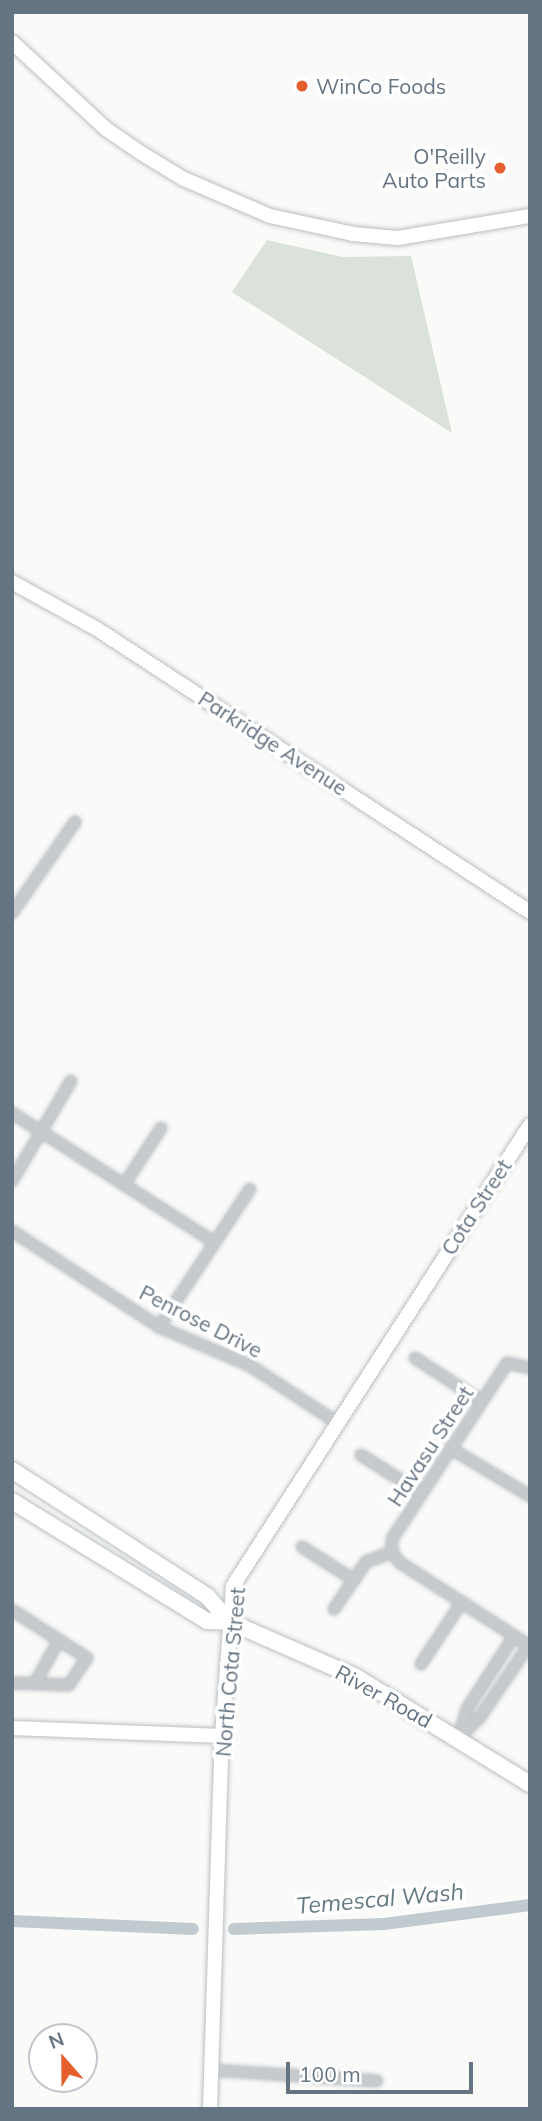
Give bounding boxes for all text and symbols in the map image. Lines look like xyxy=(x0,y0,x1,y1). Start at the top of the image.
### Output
place label: WinCo Foods xyxy=(316,73,446,99)
marker: WinCo Foods xyxy=(294,78,310,94)
place label: O'Reilly Auto Parts xyxy=(382,143,486,193)
marker: O'Reilly Auto Parts xyxy=(492,160,508,176)
street label: Parkridge Avenue xyxy=(194,686,352,800)
street label: Cota Street xyxy=(436,1154,516,1260)
street label: Penrose Drive xyxy=(135,1279,267,1363)
street label: Havasu Street xyxy=(382,1381,478,1511)
street label: North Cota Street xyxy=(210,1586,250,1758)
street label: River Road xyxy=(331,1659,437,1733)
water label: Temescal Wash xyxy=(295,1878,465,1920)
north arrow xyxy=(28,2023,98,2093)
text: N xyxy=(45,2026,67,2054)
scale bar xyxy=(290,2048,477,2092)
text: 100 m xyxy=(299,2061,361,2087)

